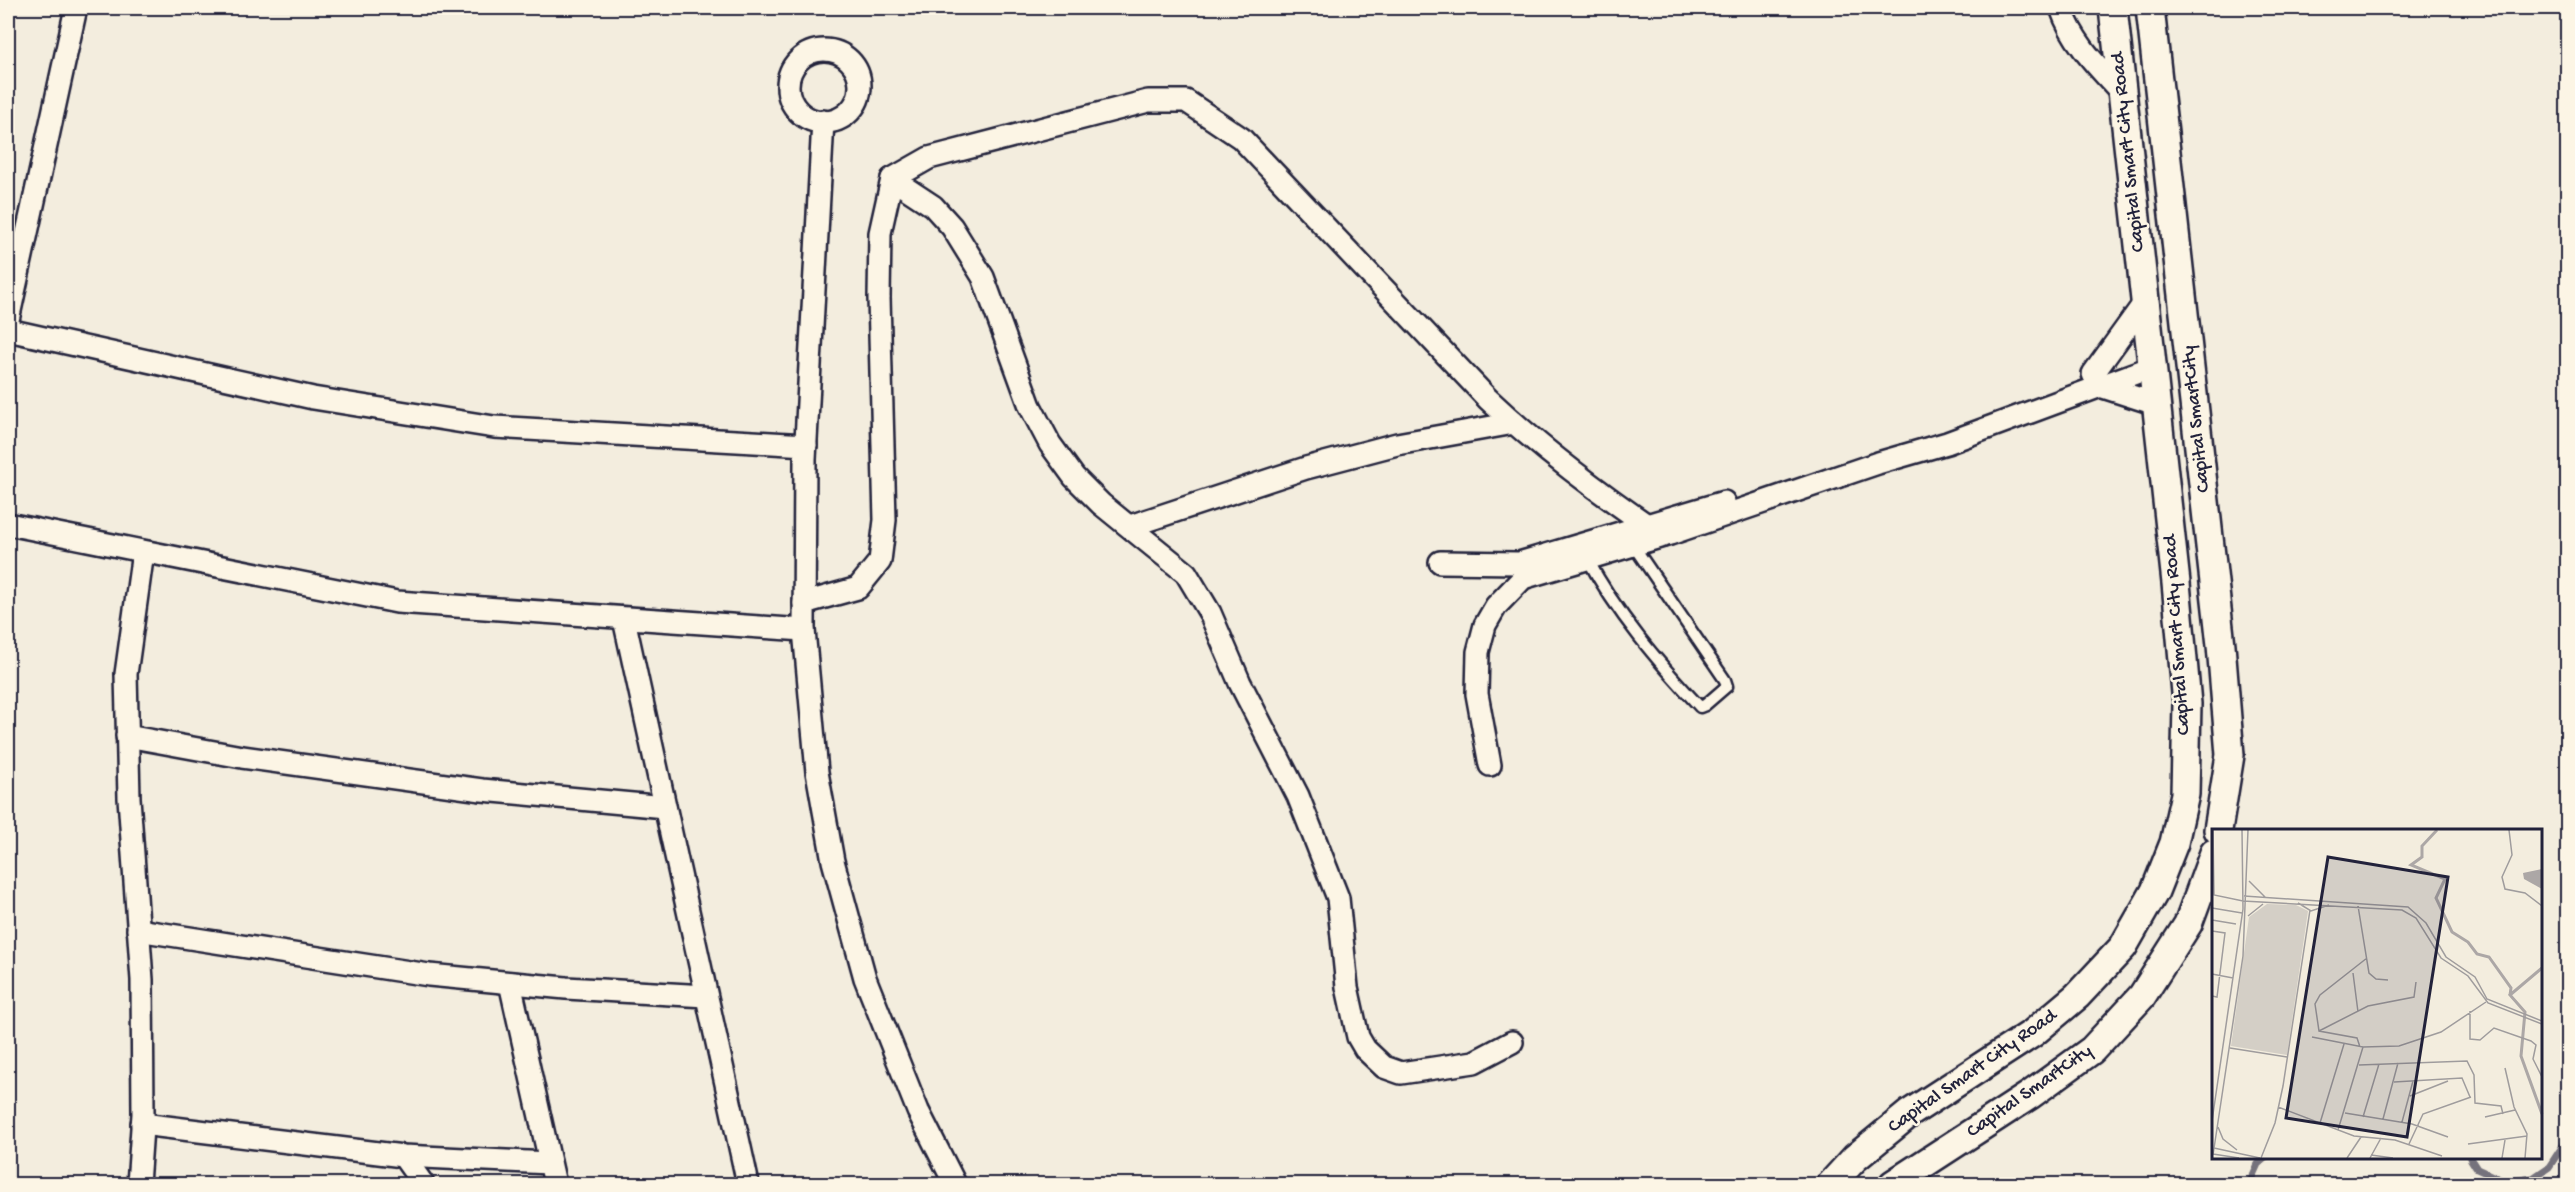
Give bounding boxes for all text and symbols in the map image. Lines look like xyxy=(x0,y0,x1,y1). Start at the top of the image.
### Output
street label: Capital Smart City Road xyxy=(2107,49,2151,253)
street label: Capital SmartCity xyxy=(2178,344,2216,494)
street label: Capital Smart City Road xyxy=(2159,532,2196,736)
inset map xyxy=(2212,829,2542,1159)
street label: Capital Smart City Road xyxy=(1884,1004,2064,1139)
street label: Capital SmartCity xyxy=(1963,1040,2097,1144)

